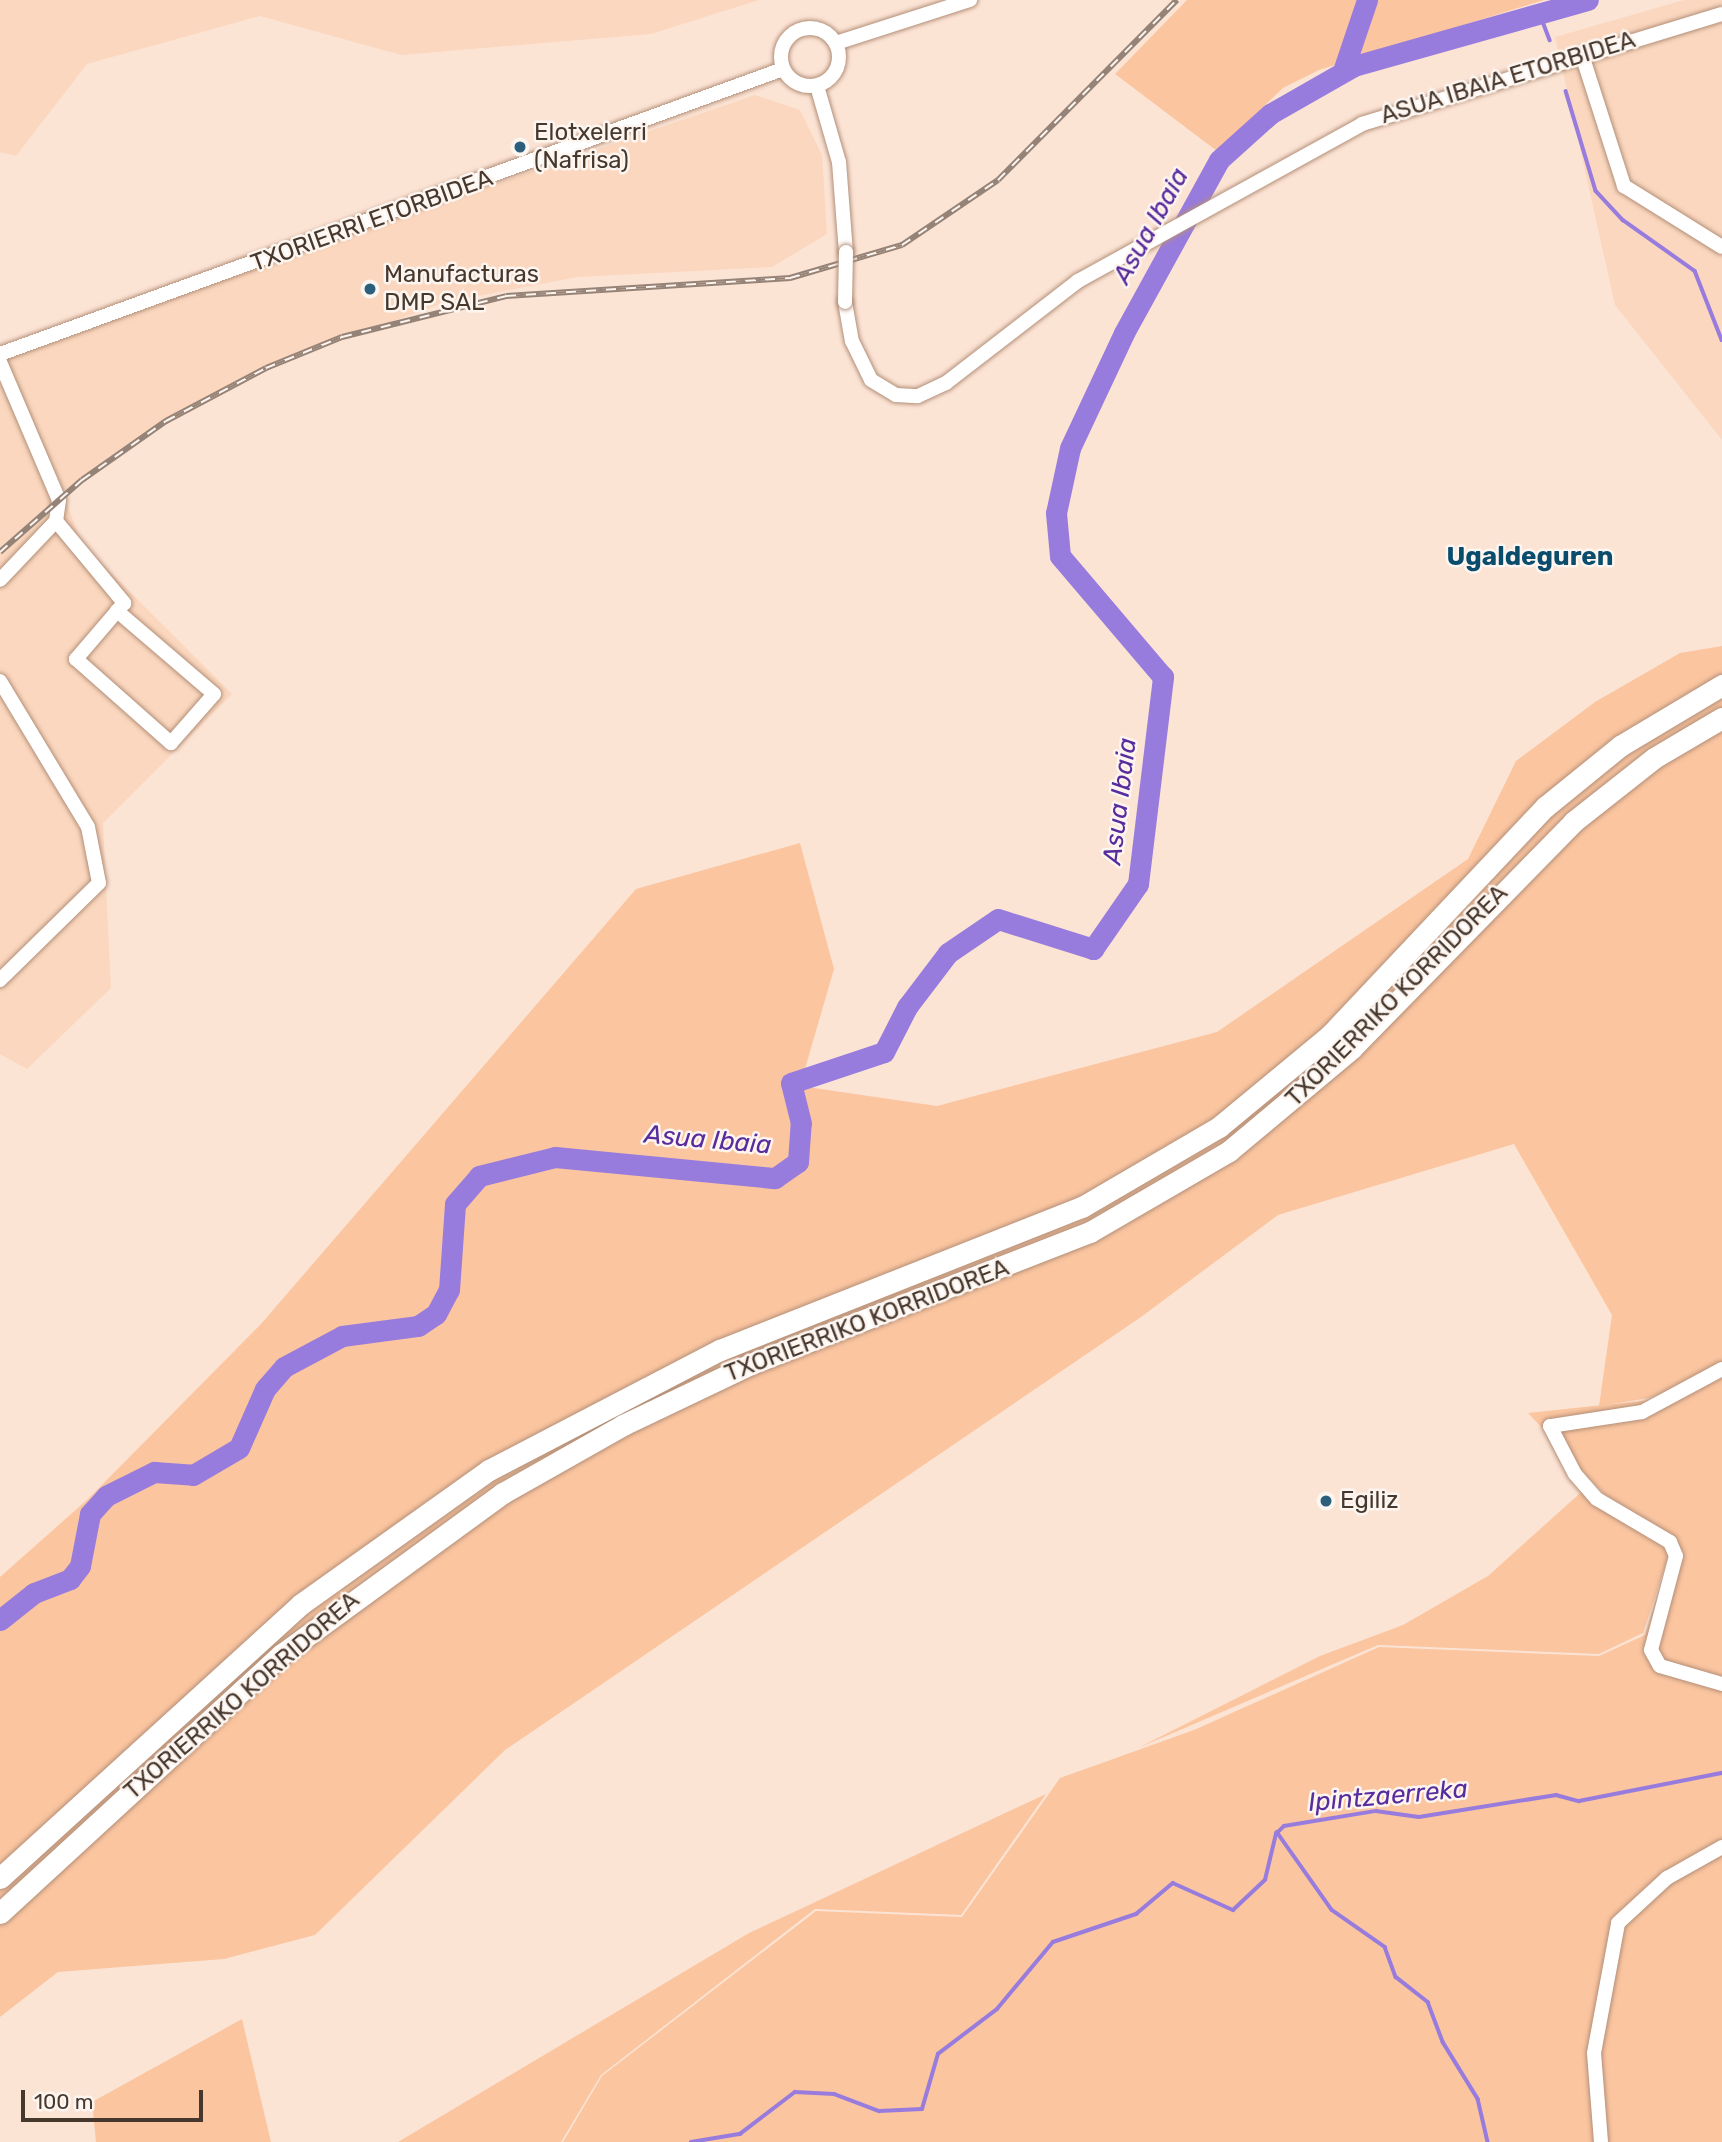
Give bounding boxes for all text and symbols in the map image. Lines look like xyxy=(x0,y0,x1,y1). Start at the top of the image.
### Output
street label: ASUA IBAIA ETORBIDEA xyxy=(1377,25,1639,131)
place label: Elotxelerri (Nafrisa) xyxy=(534,119,647,175)
marker: Elotxelerri (Nafrisa) xyxy=(512,139,528,155)
water label: Asua Ibaia xyxy=(1106,163,1196,289)
street label: TXORIERRI ETORBIDEA xyxy=(247,164,497,278)
place label: Manufacturas DMP SAL xyxy=(384,261,539,317)
marker: Manufacturas DMP SAL xyxy=(362,281,378,297)
district label: Ugaldeguren xyxy=(1447,541,1613,573)
water label: Asua Ibaia xyxy=(1097,736,1143,866)
street label: TXORIERRIKO KORRIDOREA xyxy=(1280,879,1514,1113)
water label: Asua Ibaia xyxy=(643,1119,773,1161)
street label: TXORIERRIKO KORRIDOREA xyxy=(721,1253,1013,1389)
place label: Egiliz xyxy=(1340,1487,1398,1515)
marker: Egiliz xyxy=(1318,1493,1334,1509)
street label: TXORIERRIKO KORRIDOREA xyxy=(119,1586,365,1806)
water label: Ipintzaerreka xyxy=(1307,1773,1469,1819)
scale bar xyxy=(24,2076,206,2120)
text: 100 m xyxy=(34,2089,93,2114)

